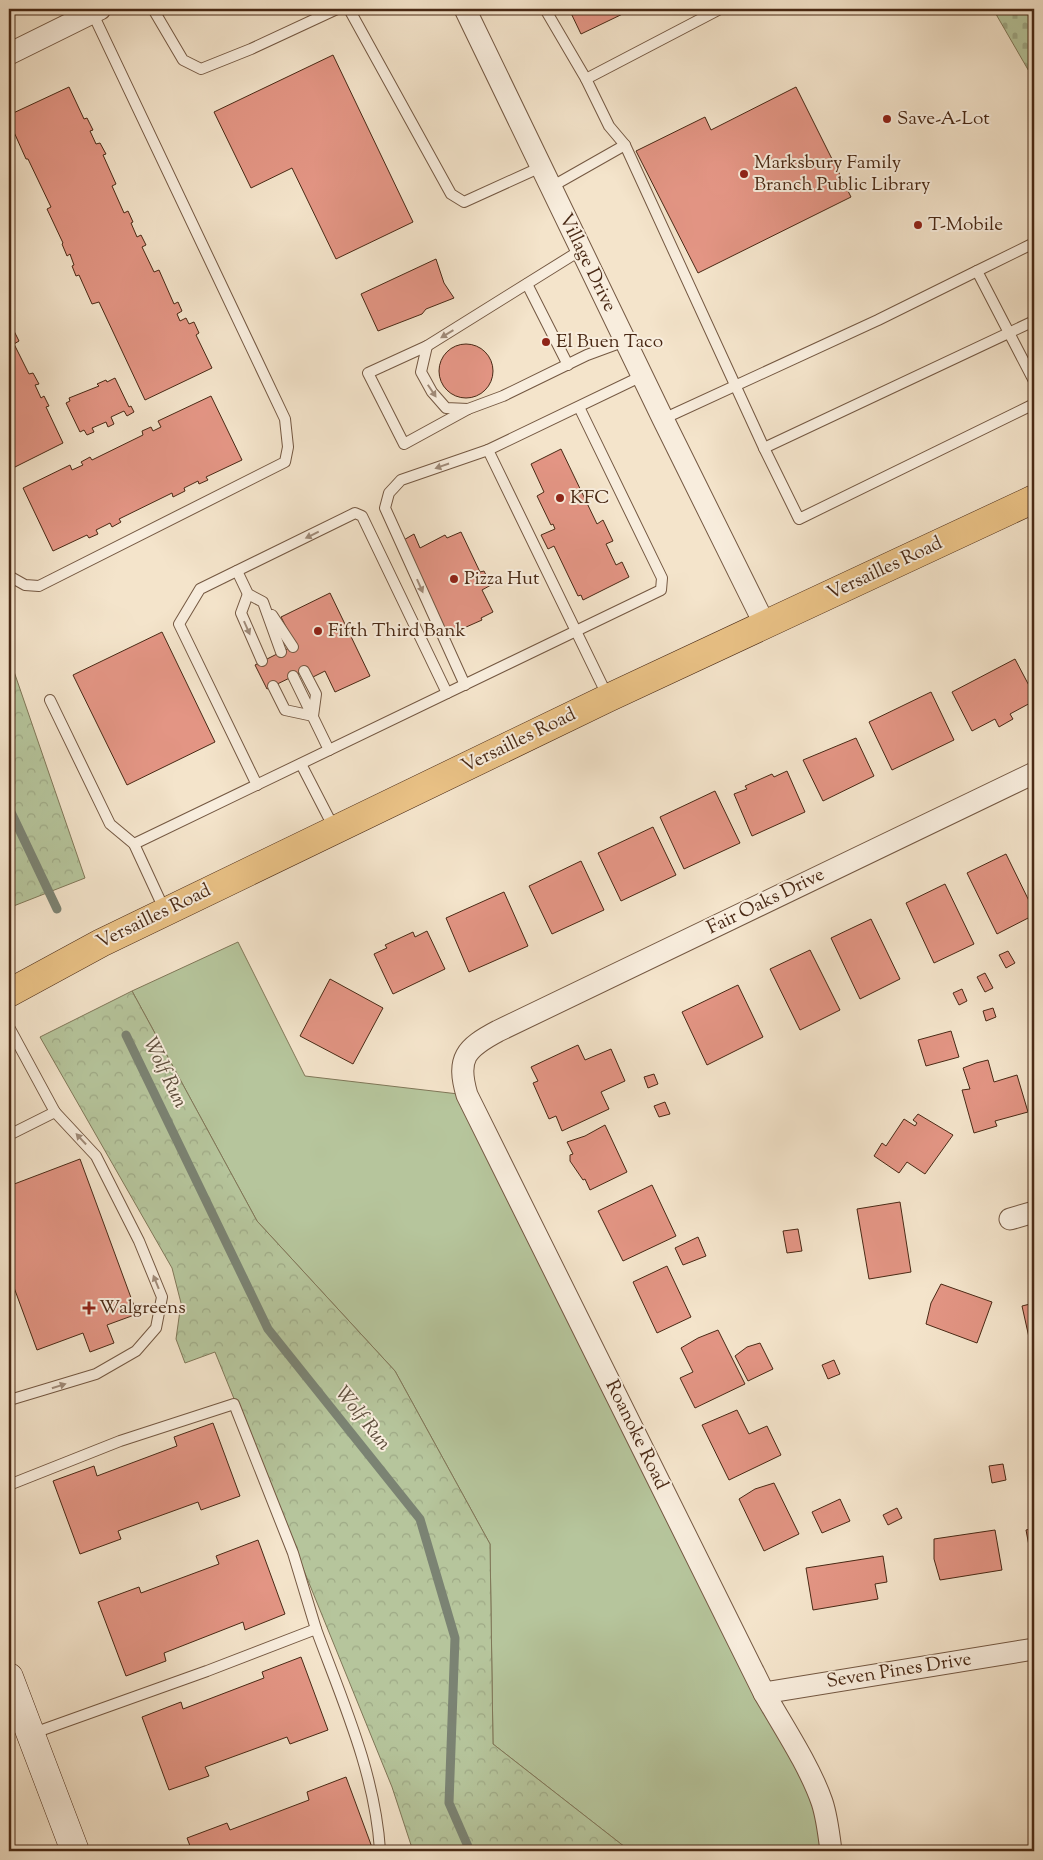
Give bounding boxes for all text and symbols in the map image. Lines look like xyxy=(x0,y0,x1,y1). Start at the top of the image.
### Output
place label: Save-A-Lot xyxy=(897,106,990,133)
marker: Save-A-Lot xyxy=(881,113,893,125)
place label: Marksbury Family Branch Public Library xyxy=(754,150,931,199)
marker: Marksbury Family Branch Public Library xyxy=(738,168,750,180)
street label: Village Drive xyxy=(552,209,623,317)
place label: T-Mobile xyxy=(928,212,1003,239)
marker: T-Mobile xyxy=(912,219,924,231)
one-way arrow xyxy=(440,329,453,338)
place label: El Buen Taco xyxy=(556,329,663,356)
marker: El Buen Taco xyxy=(540,336,552,348)
one-way arrow xyxy=(428,384,437,398)
one-way arrow xyxy=(434,462,449,470)
place label: KFC xyxy=(570,485,610,512)
marker: KFC xyxy=(554,492,566,504)
street label: Versailles Road xyxy=(823,530,947,608)
one-way arrow xyxy=(304,531,319,539)
place label: Pizza Hut xyxy=(464,566,540,593)
marker: Pizza Hut xyxy=(448,573,460,585)
one-way arrow xyxy=(417,579,425,593)
place label: Fifth Third Bank xyxy=(328,618,467,645)
one-way arrow xyxy=(244,621,252,635)
marker: Fifth Third Bank xyxy=(312,625,324,637)
street label: Versailles Road xyxy=(457,701,581,780)
street label: Fair Oaks Drive xyxy=(703,862,830,942)
street label: Versailles Road xyxy=(92,877,216,956)
water label: Wolf Run xyxy=(134,1033,194,1114)
one-way arrow xyxy=(75,1134,87,1146)
one-way arrow xyxy=(151,1275,159,1290)
place label: Walgreens xyxy=(99,1295,186,1322)
marker: Walgreens xyxy=(83,1302,95,1314)
street label: Roanoke Road xyxy=(598,1376,674,1495)
one-way arrow xyxy=(52,1381,67,1389)
water label: Wolf Run xyxy=(327,1381,397,1458)
street label: Seven Pines Drive xyxy=(825,1646,974,1696)

